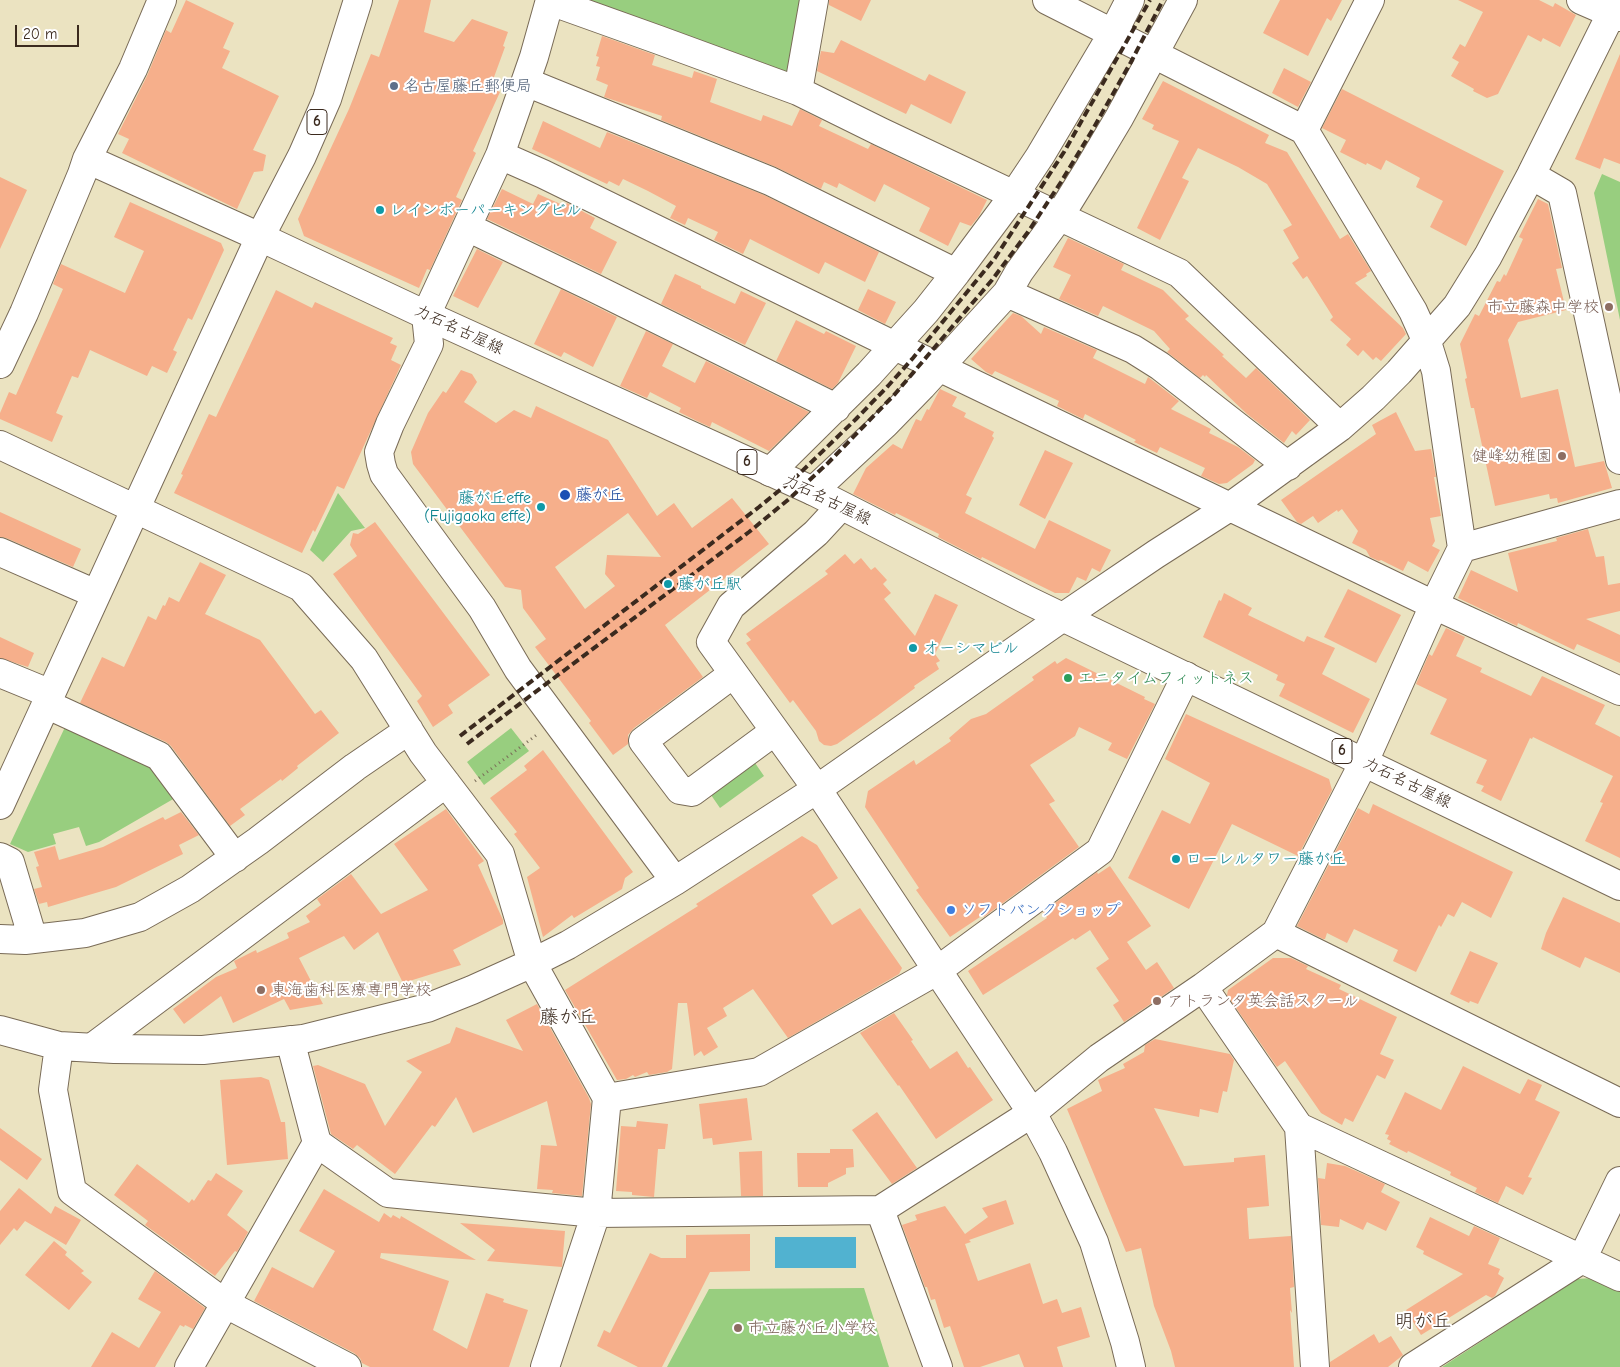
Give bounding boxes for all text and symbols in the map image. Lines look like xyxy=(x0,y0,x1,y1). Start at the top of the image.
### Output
scale bar xyxy=(18,15,81,47)
text: 20 m xyxy=(23,25,57,43)
place label: 名古屋藤丘郵便局 xyxy=(404,76,532,96)
marker: 名古屋藤丘郵便局 xyxy=(388,80,400,92)
road number: 6 xyxy=(307,110,327,134)
place label: レインボーパーキングビル xyxy=(390,200,582,220)
marker: レインボーパーキングビル xyxy=(374,204,386,216)
place label: 市立藤森中学校 xyxy=(1487,297,1599,317)
street label: 力石名古屋線 xyxy=(411,301,507,359)
marker: 市立藤森中学校 xyxy=(1603,301,1615,313)
place label: 健峰幼稚園 xyxy=(1472,446,1552,466)
road number: 6 xyxy=(737,450,757,474)
marker: 健峰幼稚園 xyxy=(1556,450,1568,462)
street label: 力石名古屋線 xyxy=(780,470,874,530)
place label: 藤が丘 xyxy=(576,485,624,505)
place label: 藤が丘effe (Fujigaoka effe) xyxy=(424,488,531,526)
marker: 藤が丘 xyxy=(558,488,572,502)
marker: 藤が丘effe (Fujigaoka effe) xyxy=(535,501,547,513)
place label: 藤が丘駅 xyxy=(678,574,742,594)
marker: 藤が丘駅 xyxy=(662,578,674,590)
place label: オーシマビル xyxy=(923,638,1019,658)
marker: オーシマビル xyxy=(907,642,919,654)
place label: エニタイムフィットネス xyxy=(1078,668,1254,688)
marker: エニタイムフィットネス xyxy=(1062,672,1074,684)
road number: 6 xyxy=(1332,738,1352,764)
street label: 力石名古屋線 xyxy=(1360,753,1454,813)
place label: ローレルタワー藤が丘 xyxy=(1186,849,1346,869)
marker: ローレルタワー藤が丘 xyxy=(1170,853,1182,865)
place label: ソフトバンクショップ xyxy=(961,900,1121,920)
marker: ソフトバンクショップ xyxy=(945,904,957,916)
place label: 東海歯科医療専門学校 xyxy=(271,980,431,1000)
marker: 東海歯科医療専門学校 xyxy=(255,984,267,996)
place label: アトランタ英会話スクール xyxy=(1167,991,1359,1011)
marker: アトランタ英会話スクール xyxy=(1151,995,1163,1007)
district label: 藤が丘 xyxy=(540,1007,596,1029)
district label: 明が丘 xyxy=(1395,1311,1451,1333)
place label: 市立藤が丘小学校 xyxy=(748,1318,876,1338)
marker: 市立藤が丘小学校 xyxy=(732,1322,744,1334)

